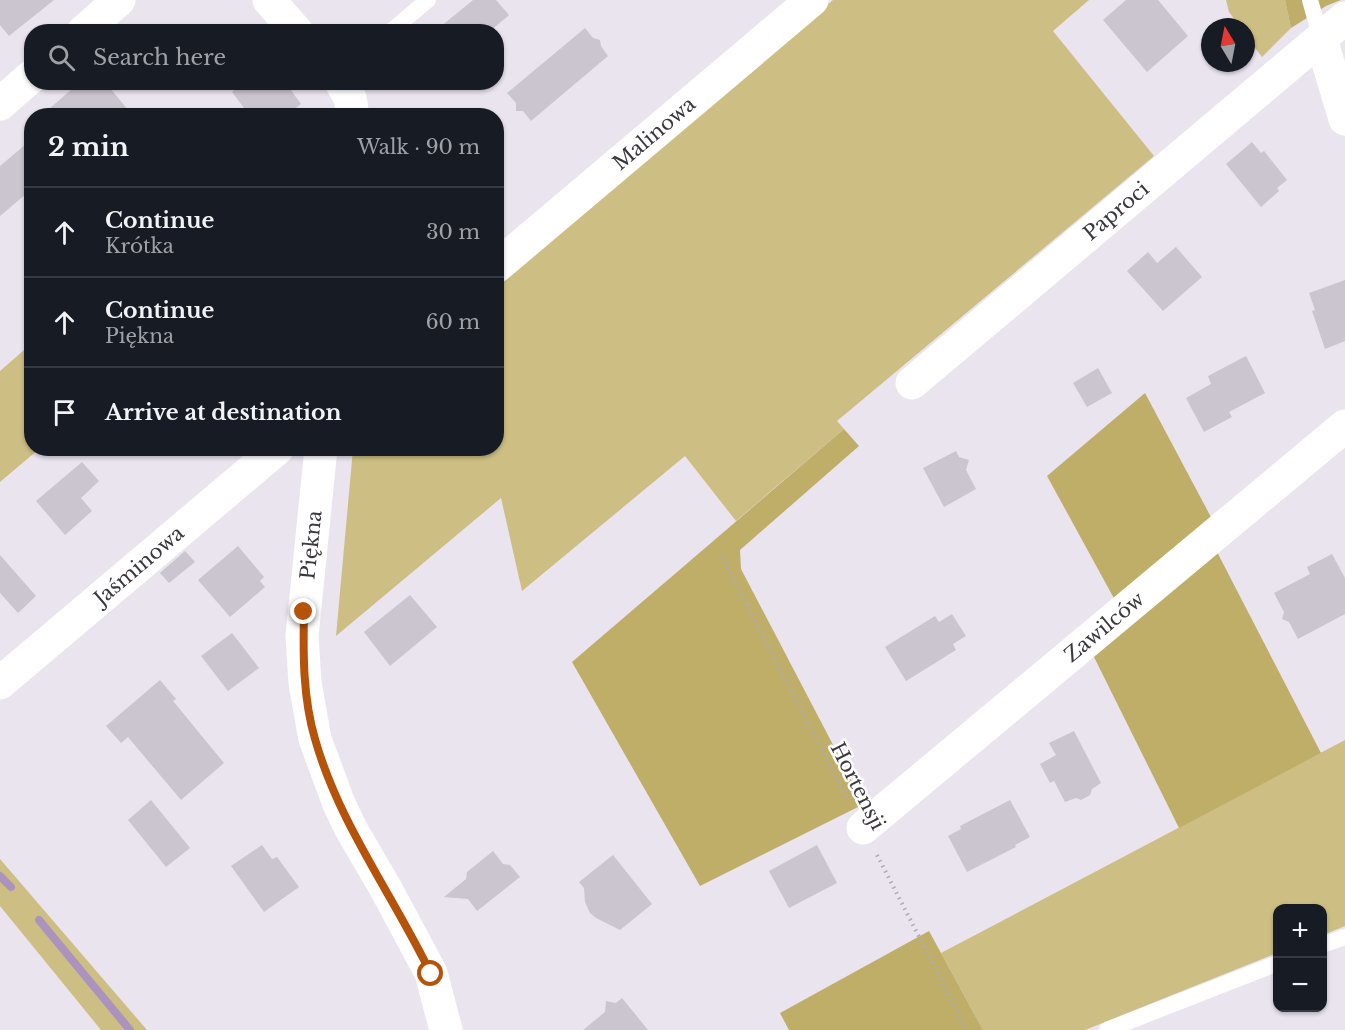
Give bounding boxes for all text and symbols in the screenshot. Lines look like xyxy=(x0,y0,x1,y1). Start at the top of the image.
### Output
north arrow xyxy=(1201,18,1255,72)
search box xyxy=(24,24,504,90)
icon: search xyxy=(45,41,78,74)
text: Search here xyxy=(93,44,226,71)
street label: Malinowa xyxy=(608,91,701,175)
text: 2 min xyxy=(48,131,129,163)
text: Walk · 90 m xyxy=(357,135,480,159)
street label: Paproci xyxy=(1079,176,1154,245)
text: Continue xyxy=(105,207,214,234)
icon: ahead xyxy=(48,216,81,249)
text: 30 m xyxy=(426,220,480,244)
text: Krótka xyxy=(105,234,174,258)
text: Continue xyxy=(105,297,214,324)
icon: ahead xyxy=(48,306,81,339)
text: 60 m xyxy=(426,310,480,334)
text: Piękna xyxy=(105,324,174,348)
icon: arrive xyxy=(48,396,81,429)
text: Arrive at destination xyxy=(105,399,342,426)
street label: Piękna xyxy=(295,508,327,581)
street label: Jaśminowa xyxy=(87,520,189,612)
street label: Zawilców xyxy=(1059,587,1149,667)
route end xyxy=(290,598,316,624)
street label: Hortensji xyxy=(826,738,890,834)
map controls xyxy=(1273,904,1327,1012)
button: + xyxy=(1273,904,1327,958)
button: − xyxy=(1273,958,1327,1012)
route start xyxy=(417,960,443,986)

